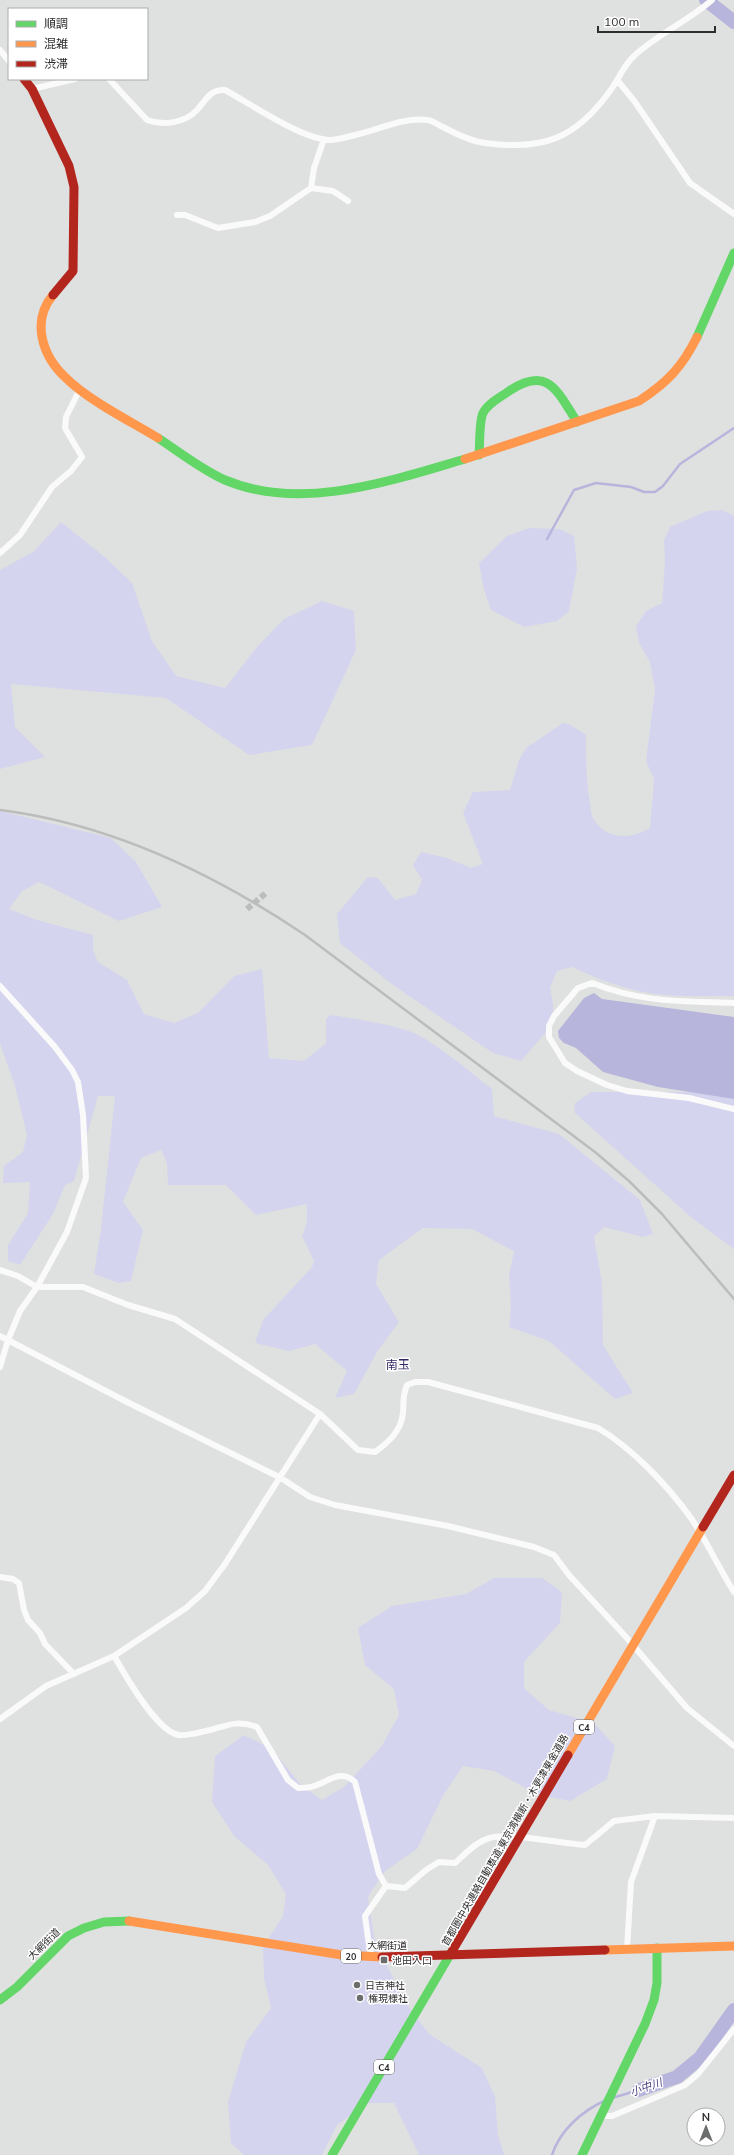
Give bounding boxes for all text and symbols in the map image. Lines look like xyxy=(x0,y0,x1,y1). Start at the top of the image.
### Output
legend xyxy=(8,8,148,80)
scale bar xyxy=(598,8,715,34)
text: 100 m xyxy=(604,14,639,29)
text: 順調 xyxy=(44,16,68,31)
text: 混雑 xyxy=(44,36,68,51)
text: 渋滞 xyxy=(44,56,68,71)
district label: 南玉 xyxy=(386,1357,410,1372)
road number: C4 xyxy=(574,1720,594,1734)
street label: 首都圏中央連絡自動車道;東京湾横断・木更津東金道路 xyxy=(439,1732,571,1948)
street label: 大網街道 xyxy=(25,1925,63,1963)
street label: 大網街道 xyxy=(367,1939,407,1952)
road number: 20 xyxy=(341,1949,361,1963)
place label: 池田入口 xyxy=(392,1954,432,1967)
marker: 池田入口 xyxy=(379,1955,389,1965)
place label: 日吉神社 xyxy=(365,1979,405,1992)
marker: 日吉神社 xyxy=(352,1980,362,1990)
place label: 権現様社 xyxy=(368,1992,408,2005)
marker: 権現様社 xyxy=(355,1993,365,2003)
road number: C4 xyxy=(374,2060,394,2074)
water label: 小中川 xyxy=(628,2075,665,2099)
north arrow xyxy=(686,2107,726,2147)
text: N xyxy=(702,2110,710,2124)

